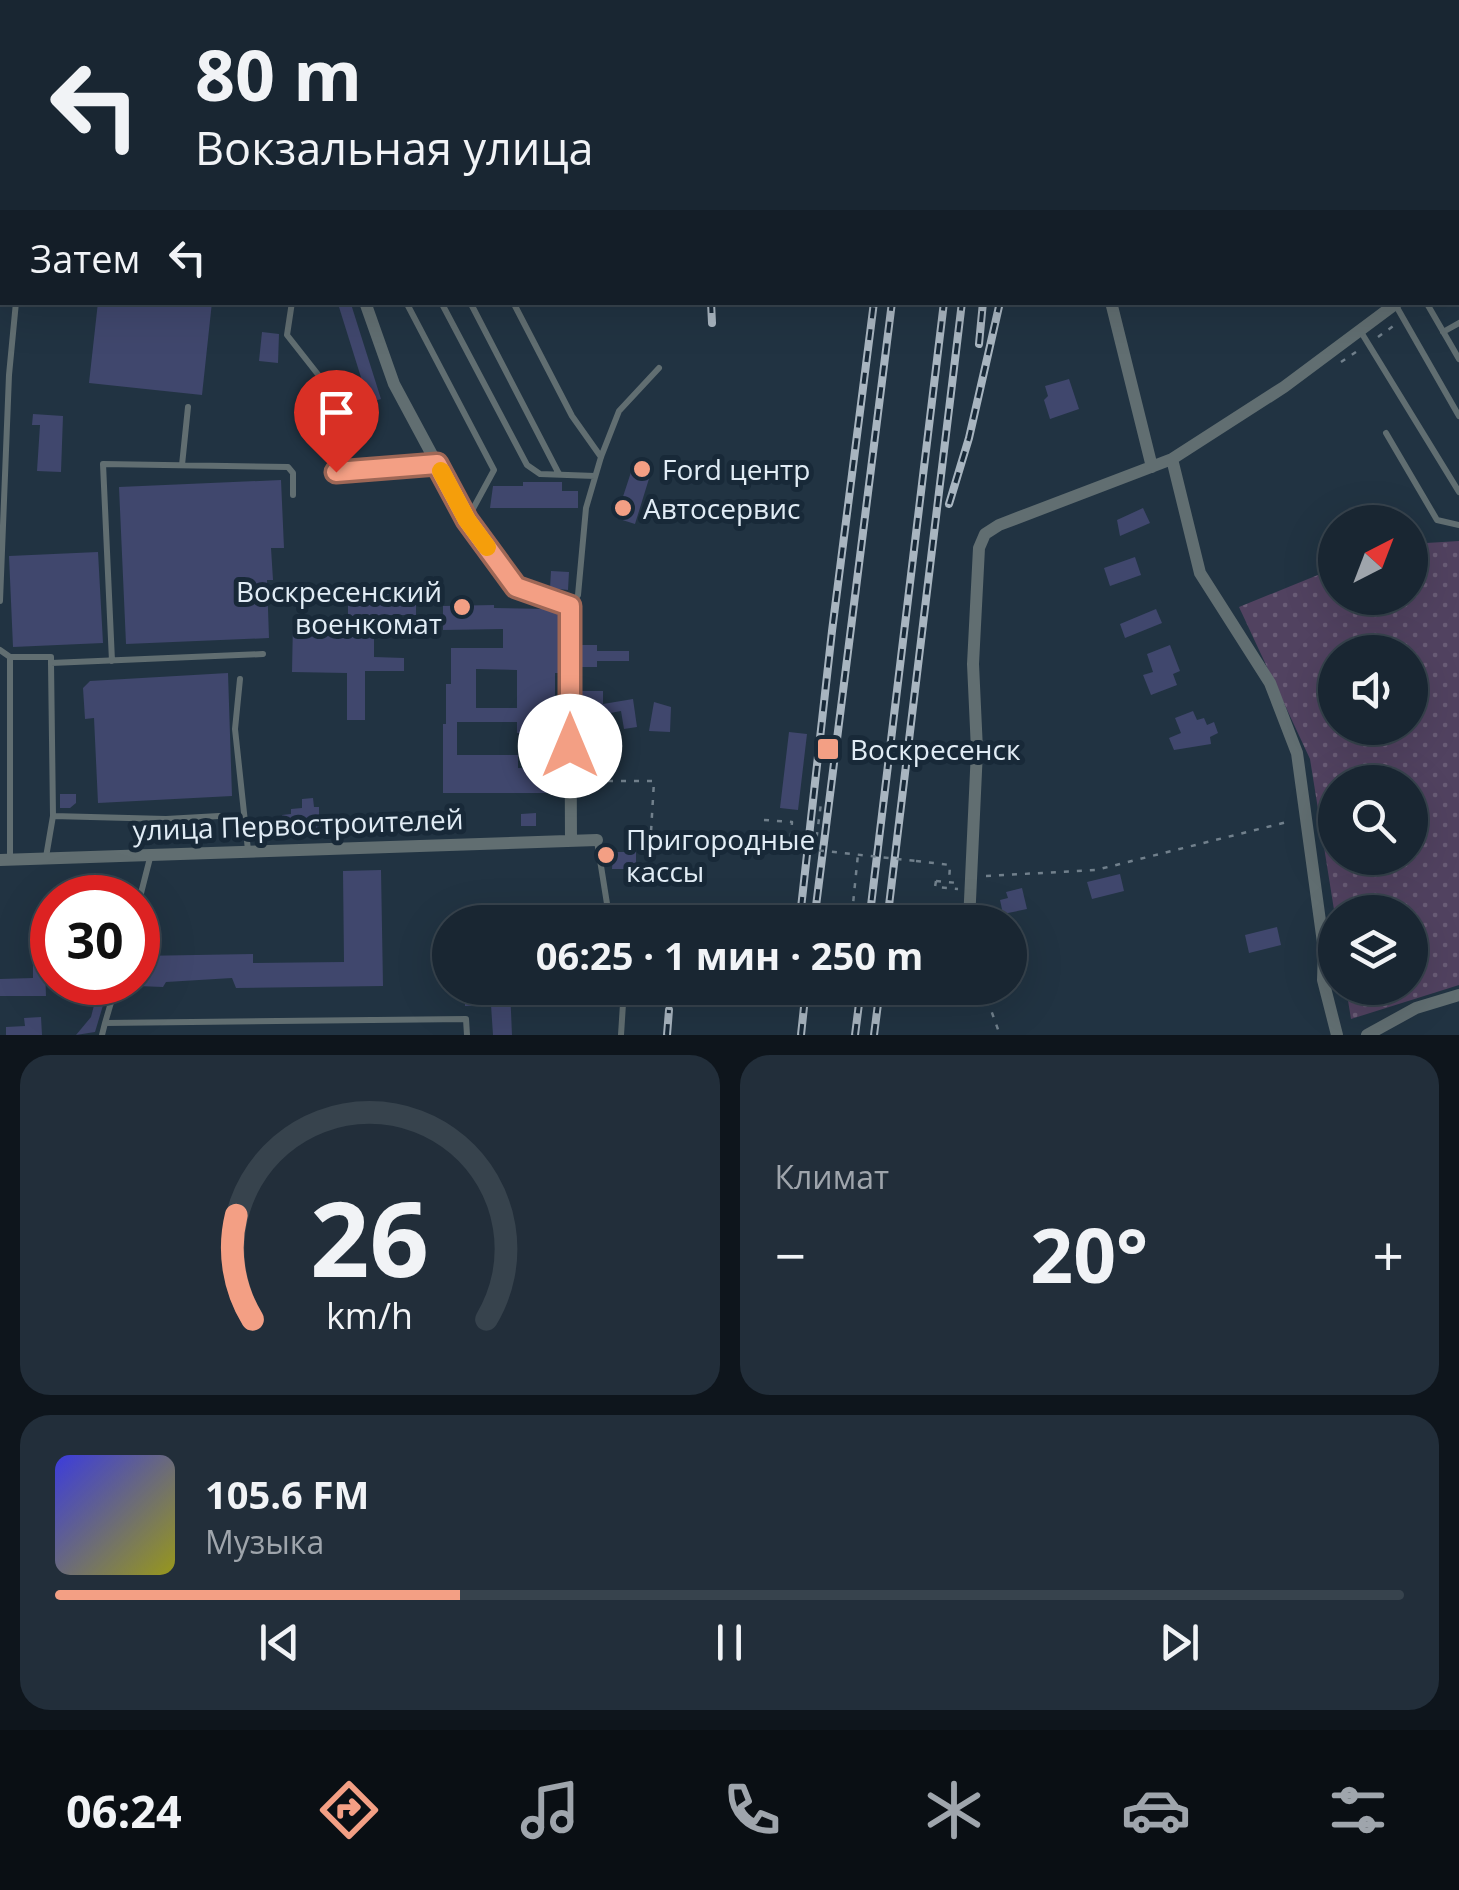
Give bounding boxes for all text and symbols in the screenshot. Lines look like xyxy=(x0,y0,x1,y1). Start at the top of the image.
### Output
text: 80 m xyxy=(195,26,362,122)
icon: left xyxy=(30,40,160,170)
text: Вокзальная улица xyxy=(195,117,594,178)
icon: left xyxy=(160,230,215,285)
text: Затем xyxy=(30,232,140,284)
pin xyxy=(294,370,379,473)
icon: arrive xyxy=(309,385,364,440)
place label: Ford центр xyxy=(662,450,810,488)
marker: Ford центр xyxy=(631,458,653,480)
place label: Автосервис xyxy=(643,489,800,527)
marker: Автосервис xyxy=(612,497,634,519)
north arrow xyxy=(1318,505,1428,615)
map controls xyxy=(1318,505,1428,1005)
place label: Воскресенский военкомат xyxy=(236,572,442,642)
marker: Воскресенский военкомат xyxy=(451,596,473,618)
button: sound xyxy=(1318,635,1428,745)
position arrow xyxy=(518,694,622,798)
place label: Воскресенск xyxy=(850,730,1021,768)
marker: Воскресенск xyxy=(815,736,841,762)
button: search xyxy=(1318,765,1428,875)
street label: улица Первостроителей xyxy=(132,799,464,849)
place label: Пригородные кассы xyxy=(626,820,815,890)
marker: Пригородные кассы xyxy=(595,844,617,866)
speed limit sign: 30 xyxy=(30,875,160,1005)
button: layers xyxy=(1318,895,1428,1005)
text: 06:25 · 1 мин · 250 m xyxy=(536,929,923,981)
text: Климат xyxy=(775,1155,889,1198)
text: 26 xyxy=(310,1166,429,1307)
text: 20° xyxy=(1030,1203,1148,1305)
text: − xyxy=(775,1217,806,1292)
text: + xyxy=(1373,1217,1404,1292)
text: km/h xyxy=(326,1291,413,1339)
text: 105.6 FM xyxy=(205,1468,369,1520)
text: Музыка xyxy=(205,1520,324,1563)
icon: previous xyxy=(252,1615,307,1670)
icon: pause xyxy=(702,1615,757,1670)
icon: next xyxy=(1152,1615,1207,1670)
icon: directions xyxy=(314,1775,384,1845)
icon: music xyxy=(515,1775,585,1845)
icon: phone xyxy=(717,1775,787,1845)
icon: climate xyxy=(919,1775,989,1845)
icon: car xyxy=(1121,1775,1191,1845)
icon: filters xyxy=(1323,1775,1393,1845)
text: 06:24 xyxy=(66,1780,182,1841)

